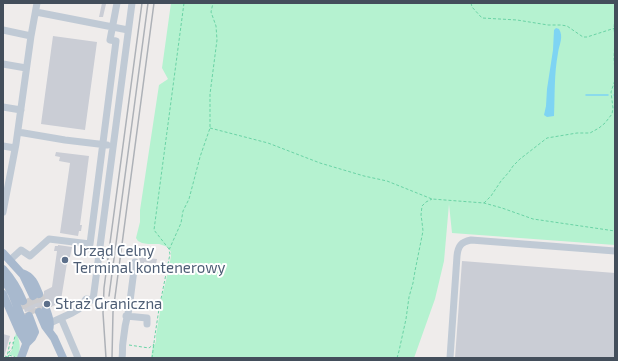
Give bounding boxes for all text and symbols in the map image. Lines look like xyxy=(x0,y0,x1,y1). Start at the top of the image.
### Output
place label: Urząd Celny Terminal kontenerowy xyxy=(73,242,225,277)
marker: Urząd Celny Terminal kontenerowy xyxy=(60,255,70,265)
place label: Straż Graniczna xyxy=(55,295,162,313)
marker: Straż Graniczna xyxy=(42,299,52,309)

